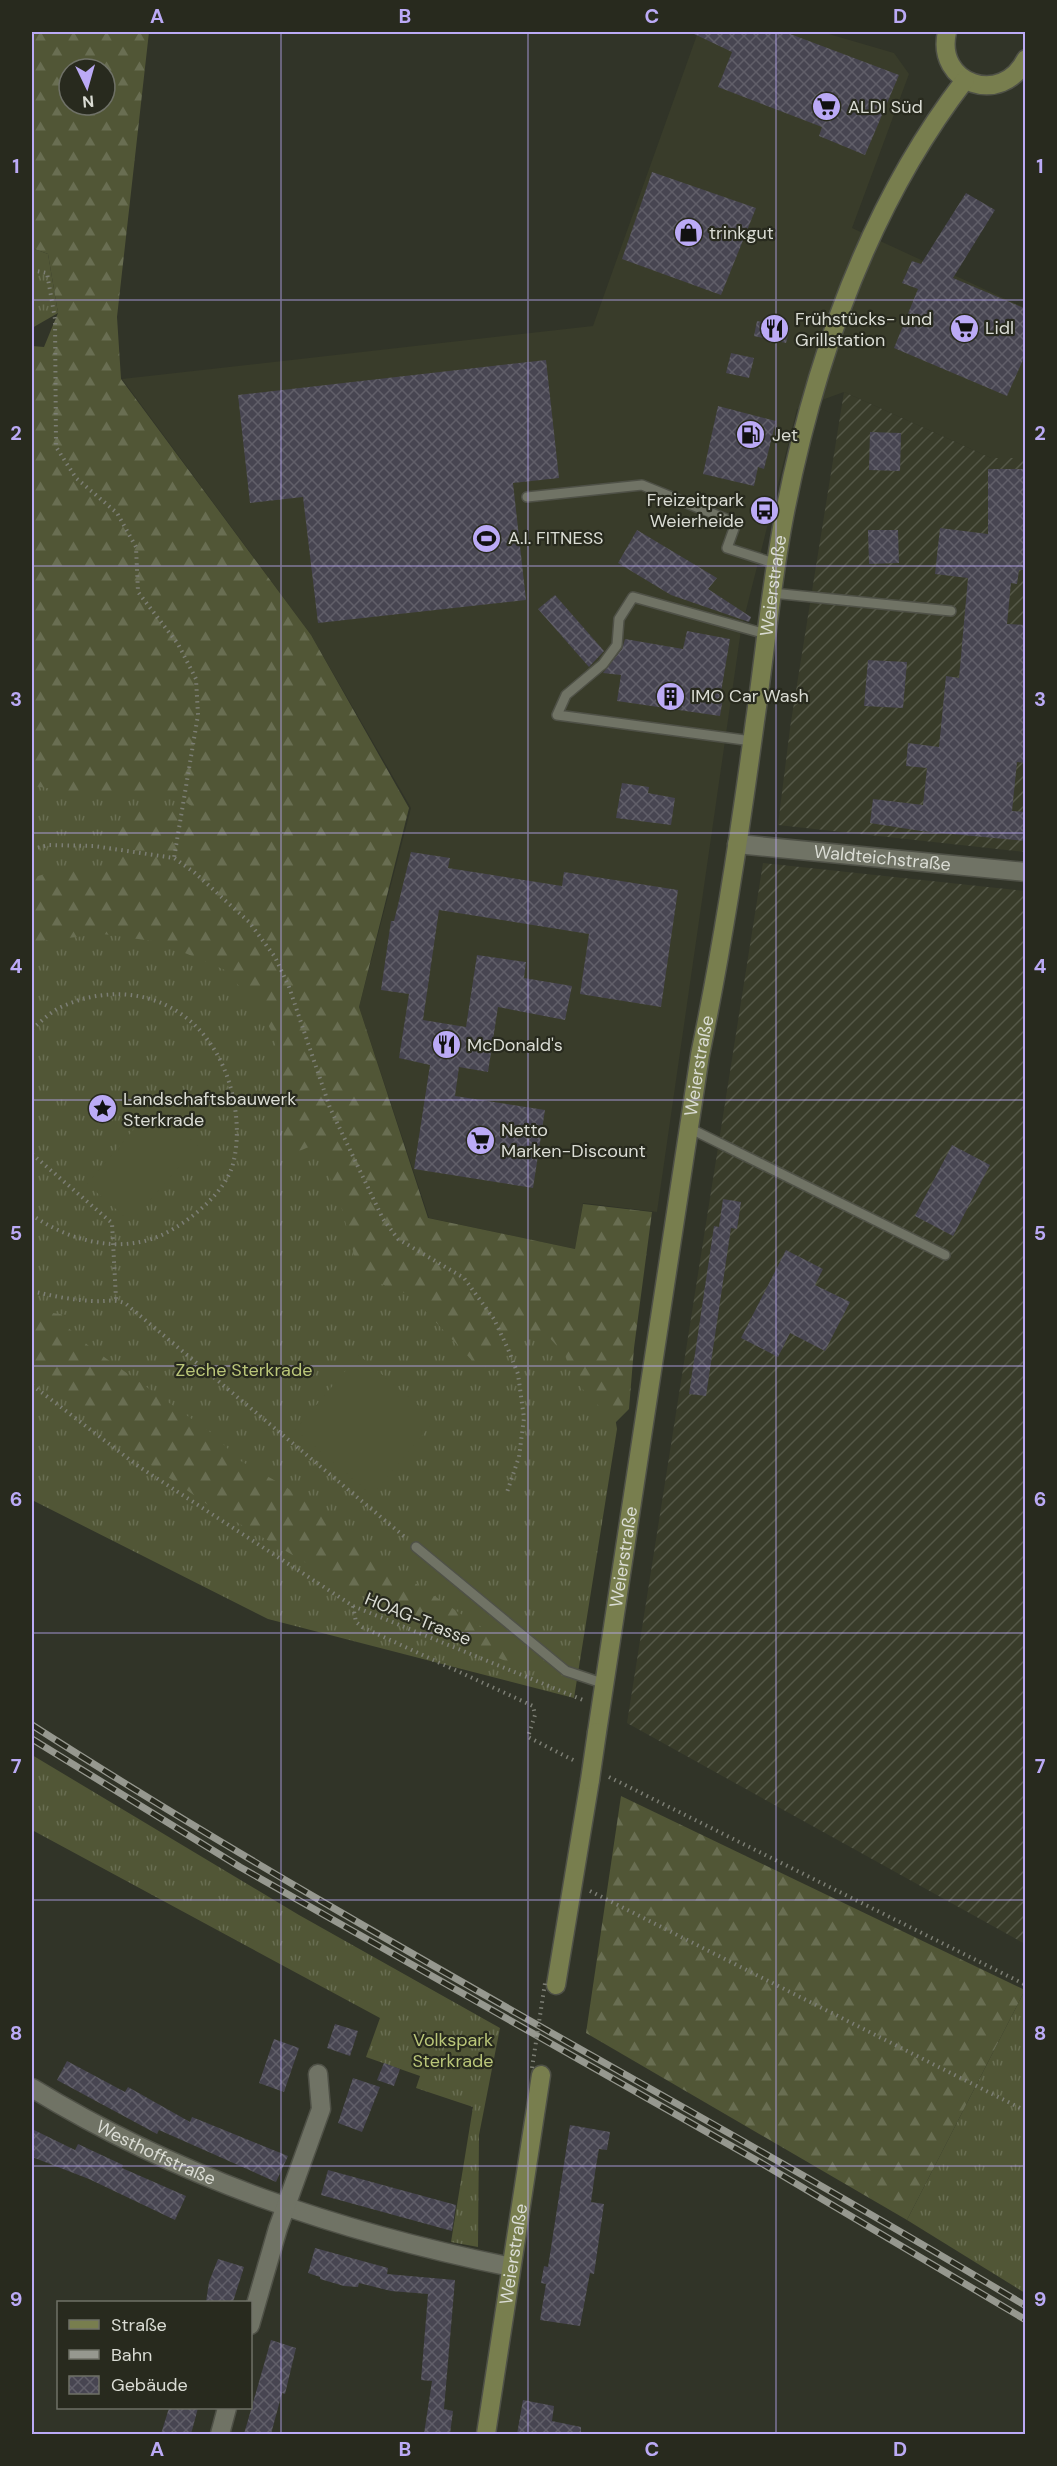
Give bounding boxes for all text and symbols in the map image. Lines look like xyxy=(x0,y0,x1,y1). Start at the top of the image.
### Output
text: A xyxy=(150,3,164,29)
text: B xyxy=(399,3,411,29)
text: C xyxy=(645,3,659,29)
text: D xyxy=(893,3,907,29)
north arrow xyxy=(57,57,117,117)
text: N xyxy=(82,90,95,112)
supermarket icon: ALDI Süd xyxy=(811,91,843,123)
place label: ALDI Süd xyxy=(848,95,923,119)
text: 1 xyxy=(12,153,20,179)
text: 1 xyxy=(1036,153,1044,179)
shop icon: trinkgut xyxy=(672,217,704,249)
place label: trinkgut xyxy=(709,221,774,245)
place label: Frühstücks- und Grillstation xyxy=(795,307,932,352)
supermarket icon: Lidl xyxy=(948,312,980,344)
restaurant icon: Frühstücks- und Grillstation xyxy=(758,313,790,345)
place label: Lidl xyxy=(985,316,1014,340)
fuel station icon: Jet xyxy=(735,419,767,451)
text: 2 xyxy=(10,420,22,446)
text: 2 xyxy=(1034,420,1046,446)
place label: Jet xyxy=(772,423,798,447)
place label: Freizeitpark Weierheide xyxy=(647,488,744,533)
bus stop icon: Freizeitpark Weierheide xyxy=(749,494,781,526)
sports icon: A.I. FITNESS xyxy=(471,522,503,554)
place label: A.I. FITNESS xyxy=(508,526,604,550)
street label: Weierstraße xyxy=(754,533,793,638)
building icon: IMO Car Wash xyxy=(654,680,686,712)
place label: IMO Car Wash xyxy=(691,684,809,708)
text: 3 xyxy=(10,686,22,712)
text: 3 xyxy=(1034,686,1046,712)
street label: Waldteichstraße xyxy=(813,839,952,877)
text: 4 xyxy=(10,953,23,979)
text: 4 xyxy=(1034,953,1047,979)
street label: Weierstraße xyxy=(679,1013,720,1118)
restaurant icon: McDonald's xyxy=(430,1029,462,1061)
place label: McDonald's xyxy=(467,1033,563,1057)
place label: Landschaftsbauwerk Sterkrade xyxy=(123,1087,296,1132)
place icon: Landschaftsbauwerk Sterkrade xyxy=(86,1093,118,1125)
place label: Netto Marken-Discount xyxy=(501,1118,646,1163)
supermarket icon: Netto Marken-Discount xyxy=(464,1124,496,1156)
text: 5 xyxy=(10,1220,22,1246)
text: 5 xyxy=(1034,1220,1046,1246)
park label: Zeche Sterkrade xyxy=(176,1358,312,1382)
text: 6 xyxy=(10,1486,22,1512)
text: 6 xyxy=(1034,1486,1046,1512)
street label: Weierstraße xyxy=(604,1505,643,1609)
street label: HOAG-Trasse xyxy=(361,1587,475,1651)
text: 7 xyxy=(11,1753,22,1779)
text: 7 xyxy=(1035,1753,1046,1779)
text: 8 xyxy=(10,2020,22,2046)
text: 8 xyxy=(1034,2020,1046,2046)
park label: Volkspark Sterkrade xyxy=(412,2028,494,2073)
street label: Westhoffstraße xyxy=(92,2115,219,2191)
street label: Weierstraße xyxy=(494,2202,533,2306)
text: 9 xyxy=(10,2286,22,2312)
text: 9 xyxy=(1034,2286,1046,2312)
legend xyxy=(57,2301,252,2409)
text: Straße xyxy=(111,2313,167,2337)
text: Bahn xyxy=(111,2343,152,2367)
text: Gebäude xyxy=(111,2373,188,2397)
text: A xyxy=(150,2436,164,2462)
text: B xyxy=(399,2436,411,2462)
text: C xyxy=(645,2436,659,2462)
text: D xyxy=(893,2436,907,2462)

